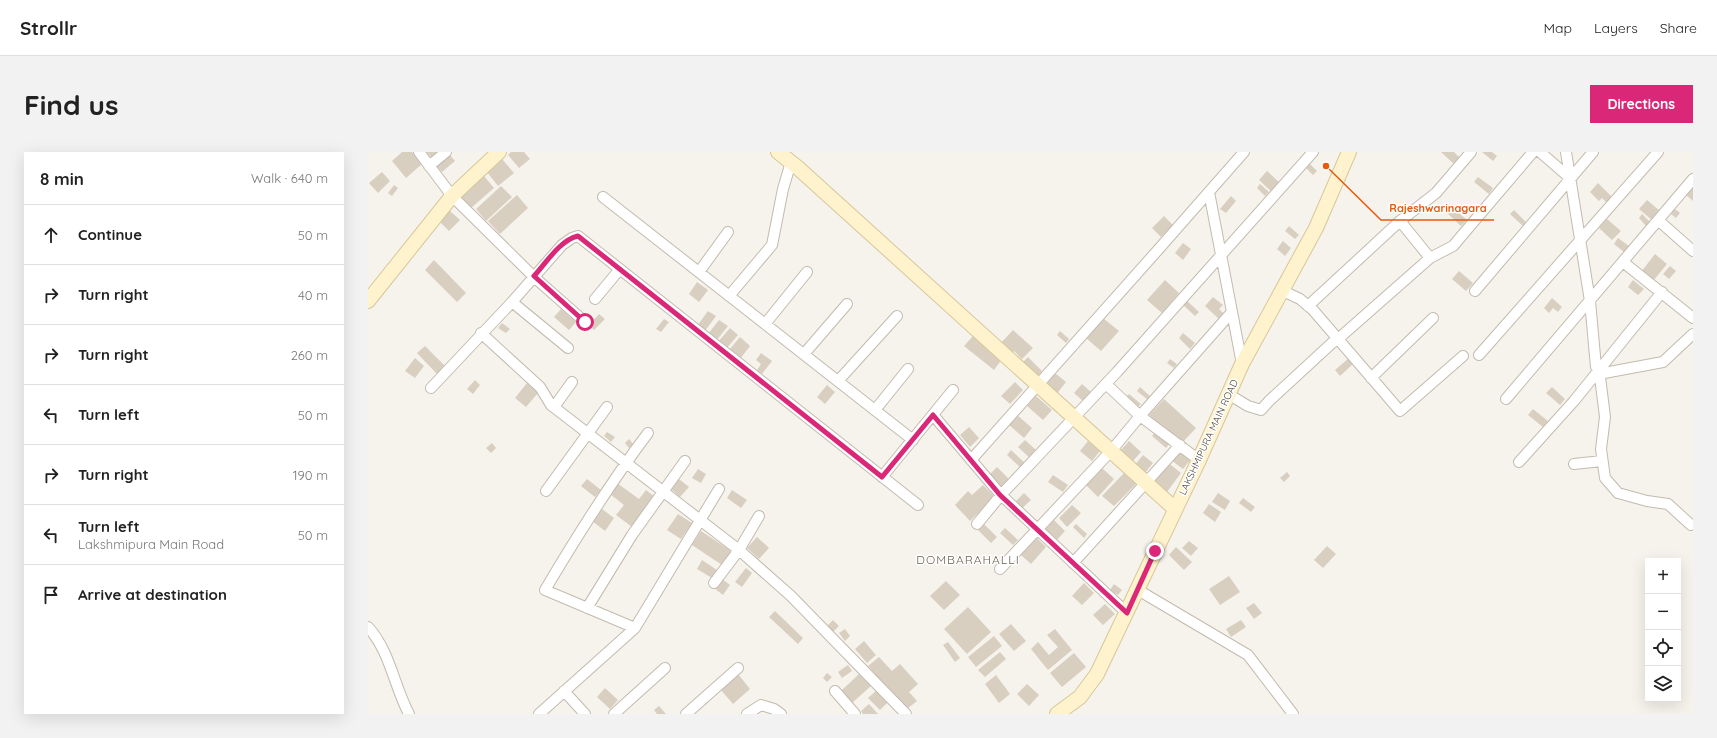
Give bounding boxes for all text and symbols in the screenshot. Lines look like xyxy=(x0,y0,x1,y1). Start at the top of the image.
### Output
text: Strollr xyxy=(20,16,77,40)
text: Map xyxy=(1543,19,1572,37)
text: Layers xyxy=(1594,19,1638,37)
text: Share xyxy=(1660,19,1697,37)
button: Directions xyxy=(1590,85,1693,123)
text: Find us xyxy=(24,87,118,122)
text: 8 min xyxy=(40,168,84,189)
text: Walk · 640 m xyxy=(251,170,328,186)
callout: Rajeshwarinagara xyxy=(1381,197,1494,220)
text: Rajeshwarinagara xyxy=(1389,201,1487,215)
icon: ahead xyxy=(40,224,62,246)
text: Continue xyxy=(78,225,142,244)
text: 50 m xyxy=(298,227,328,243)
icon: right xyxy=(40,284,62,306)
text: Turn right xyxy=(78,285,149,304)
text: 40 m xyxy=(298,287,328,303)
route start xyxy=(576,313,594,331)
icon: right xyxy=(40,344,62,366)
text: Turn right xyxy=(78,345,149,364)
text: 260 m xyxy=(291,347,328,363)
street label: LAKSHMIPURA MAIN ROAD xyxy=(1176,377,1241,497)
icon: left xyxy=(40,404,62,426)
text: Turn left xyxy=(78,405,140,424)
text: 50 m xyxy=(298,407,328,423)
icon: right xyxy=(40,464,62,486)
text: Turn right xyxy=(78,465,149,484)
text: 190 m xyxy=(293,467,328,483)
text: Turn left xyxy=(78,517,140,536)
icon: left xyxy=(40,524,62,546)
text: 50 m xyxy=(298,527,328,543)
text: Lakshmipura Main Road xyxy=(78,536,224,552)
route end xyxy=(1146,542,1164,560)
district label: DOMBARAHALLI xyxy=(916,552,1020,567)
map controls xyxy=(1645,558,1681,702)
button: + xyxy=(1645,558,1681,594)
icon: arrive xyxy=(40,584,62,606)
text: Arrive at destination xyxy=(78,585,227,604)
button: − xyxy=(1645,594,1681,630)
button: locate xyxy=(1645,630,1681,666)
button: layers xyxy=(1645,666,1681,702)

